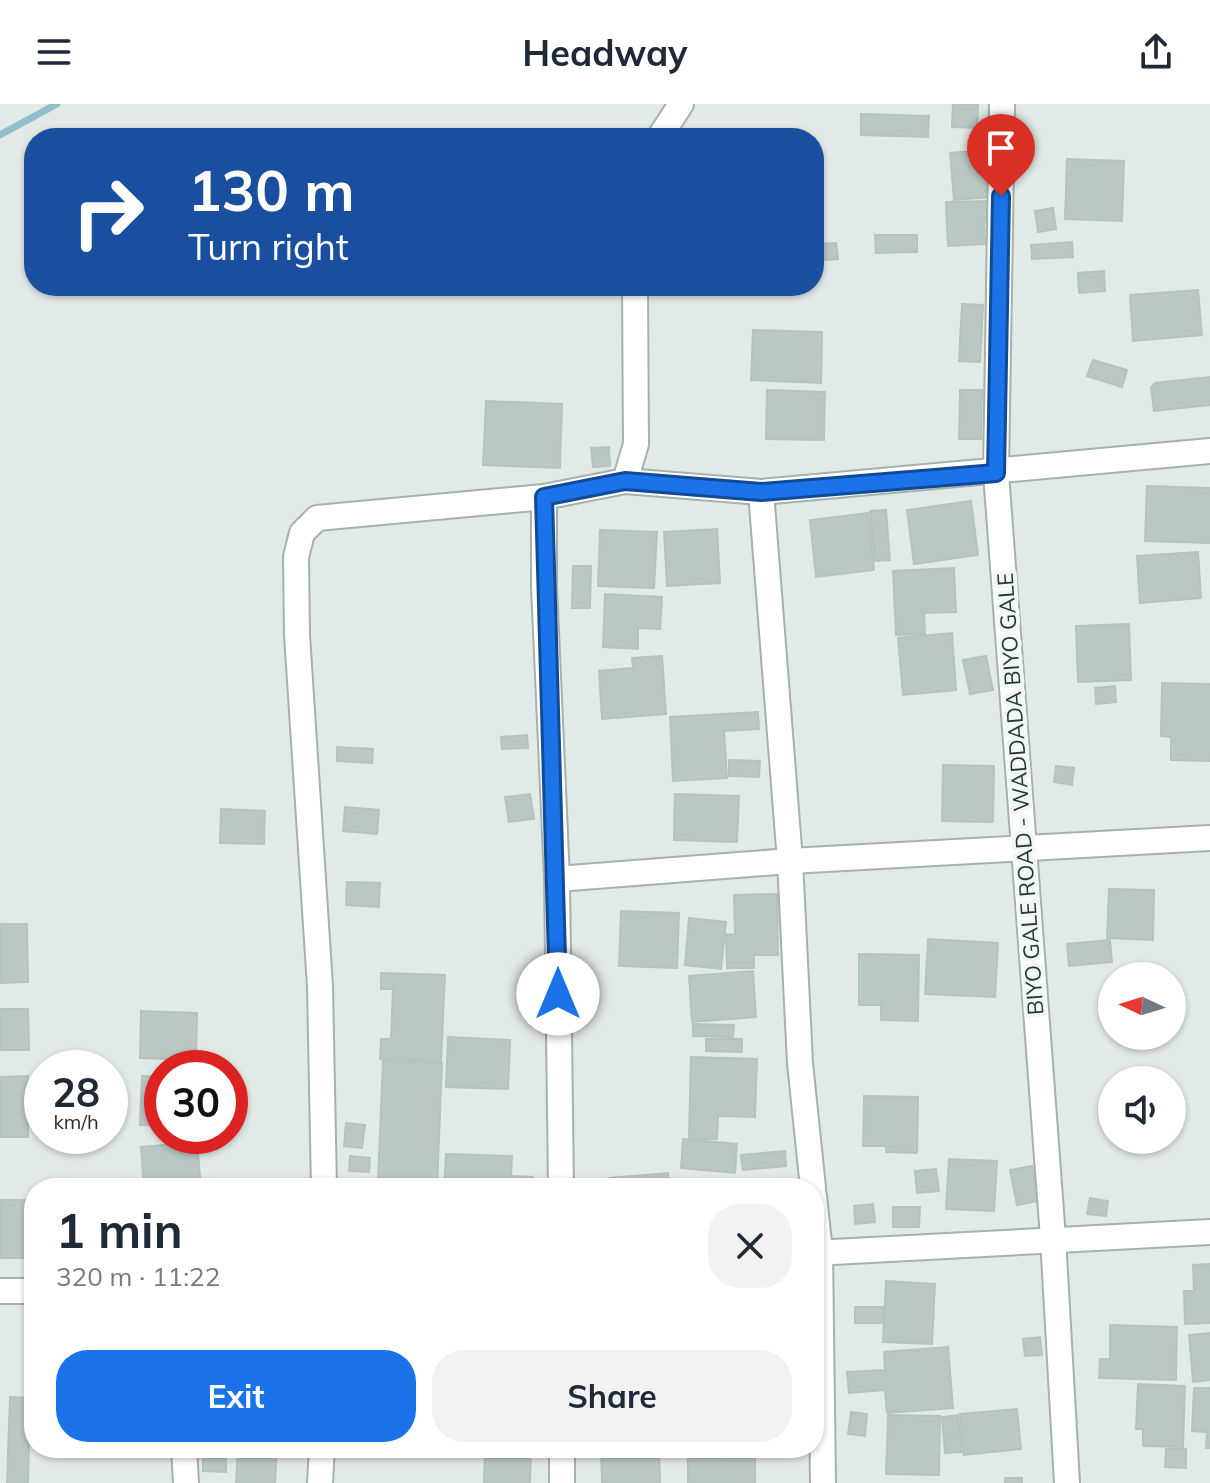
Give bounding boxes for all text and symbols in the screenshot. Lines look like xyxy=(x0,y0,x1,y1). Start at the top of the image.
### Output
icon: menu xyxy=(32,30,76,74)
text: Headway xyxy=(522,30,688,75)
icon: share xyxy=(1134,30,1178,74)
pin xyxy=(967,114,1035,196)
icon: arrive xyxy=(979,126,1023,170)
text: 130 m xyxy=(188,155,355,225)
icon: right xyxy=(56,160,160,264)
text: Turn right xyxy=(188,224,349,269)
street label: BIYO GALE ROAD - WADDADA BIYO GALE xyxy=(991,572,1049,1016)
position arrow xyxy=(516,952,600,1036)
north arrow xyxy=(1098,962,1186,1050)
map controls xyxy=(1098,962,1186,1154)
speed limit sign: 30 xyxy=(144,1050,248,1154)
button: sound xyxy=(1098,1066,1186,1154)
text: 28 xyxy=(52,1067,100,1117)
text: km/h xyxy=(53,1109,99,1134)
text: 1 min xyxy=(56,1200,183,1260)
button: close xyxy=(708,1204,792,1288)
text: 320 m · 11:22 xyxy=(56,1260,220,1293)
button: Exit xyxy=(56,1350,416,1442)
button: Share xyxy=(432,1350,792,1442)

